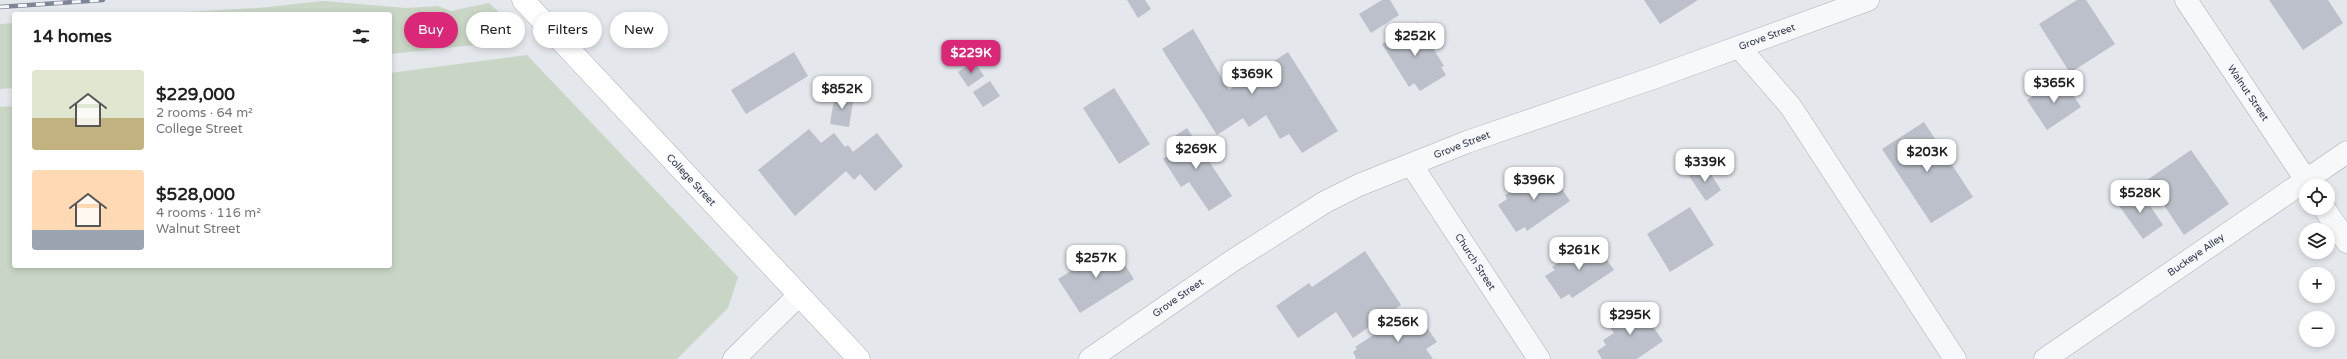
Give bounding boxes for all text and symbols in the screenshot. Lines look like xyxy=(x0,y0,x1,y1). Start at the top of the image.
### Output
chip: Buy xyxy=(404,12,458,48)
chip: Rent xyxy=(466,12,525,48)
chip: Filters xyxy=(533,12,602,48)
chip: New xyxy=(610,12,668,48)
street label: Grove Street xyxy=(1737,21,1797,53)
pin: $252K xyxy=(1387,23,1443,57)
icon: filters xyxy=(350,25,372,47)
text: 14 homes xyxy=(32,26,112,47)
text: $252K xyxy=(1394,28,1436,44)
pin: $229K xyxy=(943,40,999,74)
text: $229K xyxy=(950,45,992,61)
pin: $369K xyxy=(1224,61,1280,95)
street label: Walnut Street xyxy=(2225,63,2271,123)
text: $369K xyxy=(1231,66,1273,82)
pin: $365K xyxy=(2026,70,2082,104)
text: $365K xyxy=(2033,75,2075,91)
pin: $852K xyxy=(814,76,870,110)
text: $852K xyxy=(821,81,863,97)
text: $229,000 xyxy=(156,84,235,105)
icon: home xyxy=(64,86,112,134)
text: 2 rooms · 64 m² xyxy=(156,105,253,121)
text: College Street xyxy=(156,121,243,137)
street label: Grove Street xyxy=(1432,129,1492,161)
pin: $269K xyxy=(1168,136,1224,170)
pin: $203K xyxy=(1899,139,1955,173)
text: $269K xyxy=(1175,141,1217,157)
text: $203K xyxy=(1906,144,1948,160)
pin: $339K xyxy=(1677,149,1733,183)
street label: College Street xyxy=(664,152,718,209)
text: $339K xyxy=(1684,154,1726,170)
pin: $396K xyxy=(1506,167,1562,201)
text: $396K xyxy=(1513,172,1555,188)
map controls xyxy=(2299,179,2335,347)
button: locate xyxy=(2299,179,2335,215)
pin: $528K xyxy=(2112,180,2168,214)
text: $528,000 xyxy=(156,184,235,205)
text: $528K xyxy=(2119,185,2161,201)
icon: home xyxy=(64,186,112,234)
text: 4 rooms · 116 m² xyxy=(156,205,261,221)
text: Walnut Street xyxy=(156,221,240,237)
button: layers xyxy=(2299,223,2335,259)
street label: Church Street xyxy=(1452,231,1498,293)
street label: Buckeye Alley xyxy=(2165,231,2227,279)
pin: $261K xyxy=(1551,237,1607,271)
text: $261K xyxy=(1558,242,1600,258)
pin: $257K xyxy=(1068,245,1124,279)
text: $257K xyxy=(1075,250,1117,266)
button: + xyxy=(2299,267,2335,303)
street label: Grove Street xyxy=(1150,276,1206,320)
pin: $295K xyxy=(1602,302,1658,336)
text: $295K xyxy=(1609,307,1651,323)
pin: $256K xyxy=(1370,309,1426,343)
button: − xyxy=(2299,311,2335,347)
text: $256K xyxy=(1377,314,1419,330)

